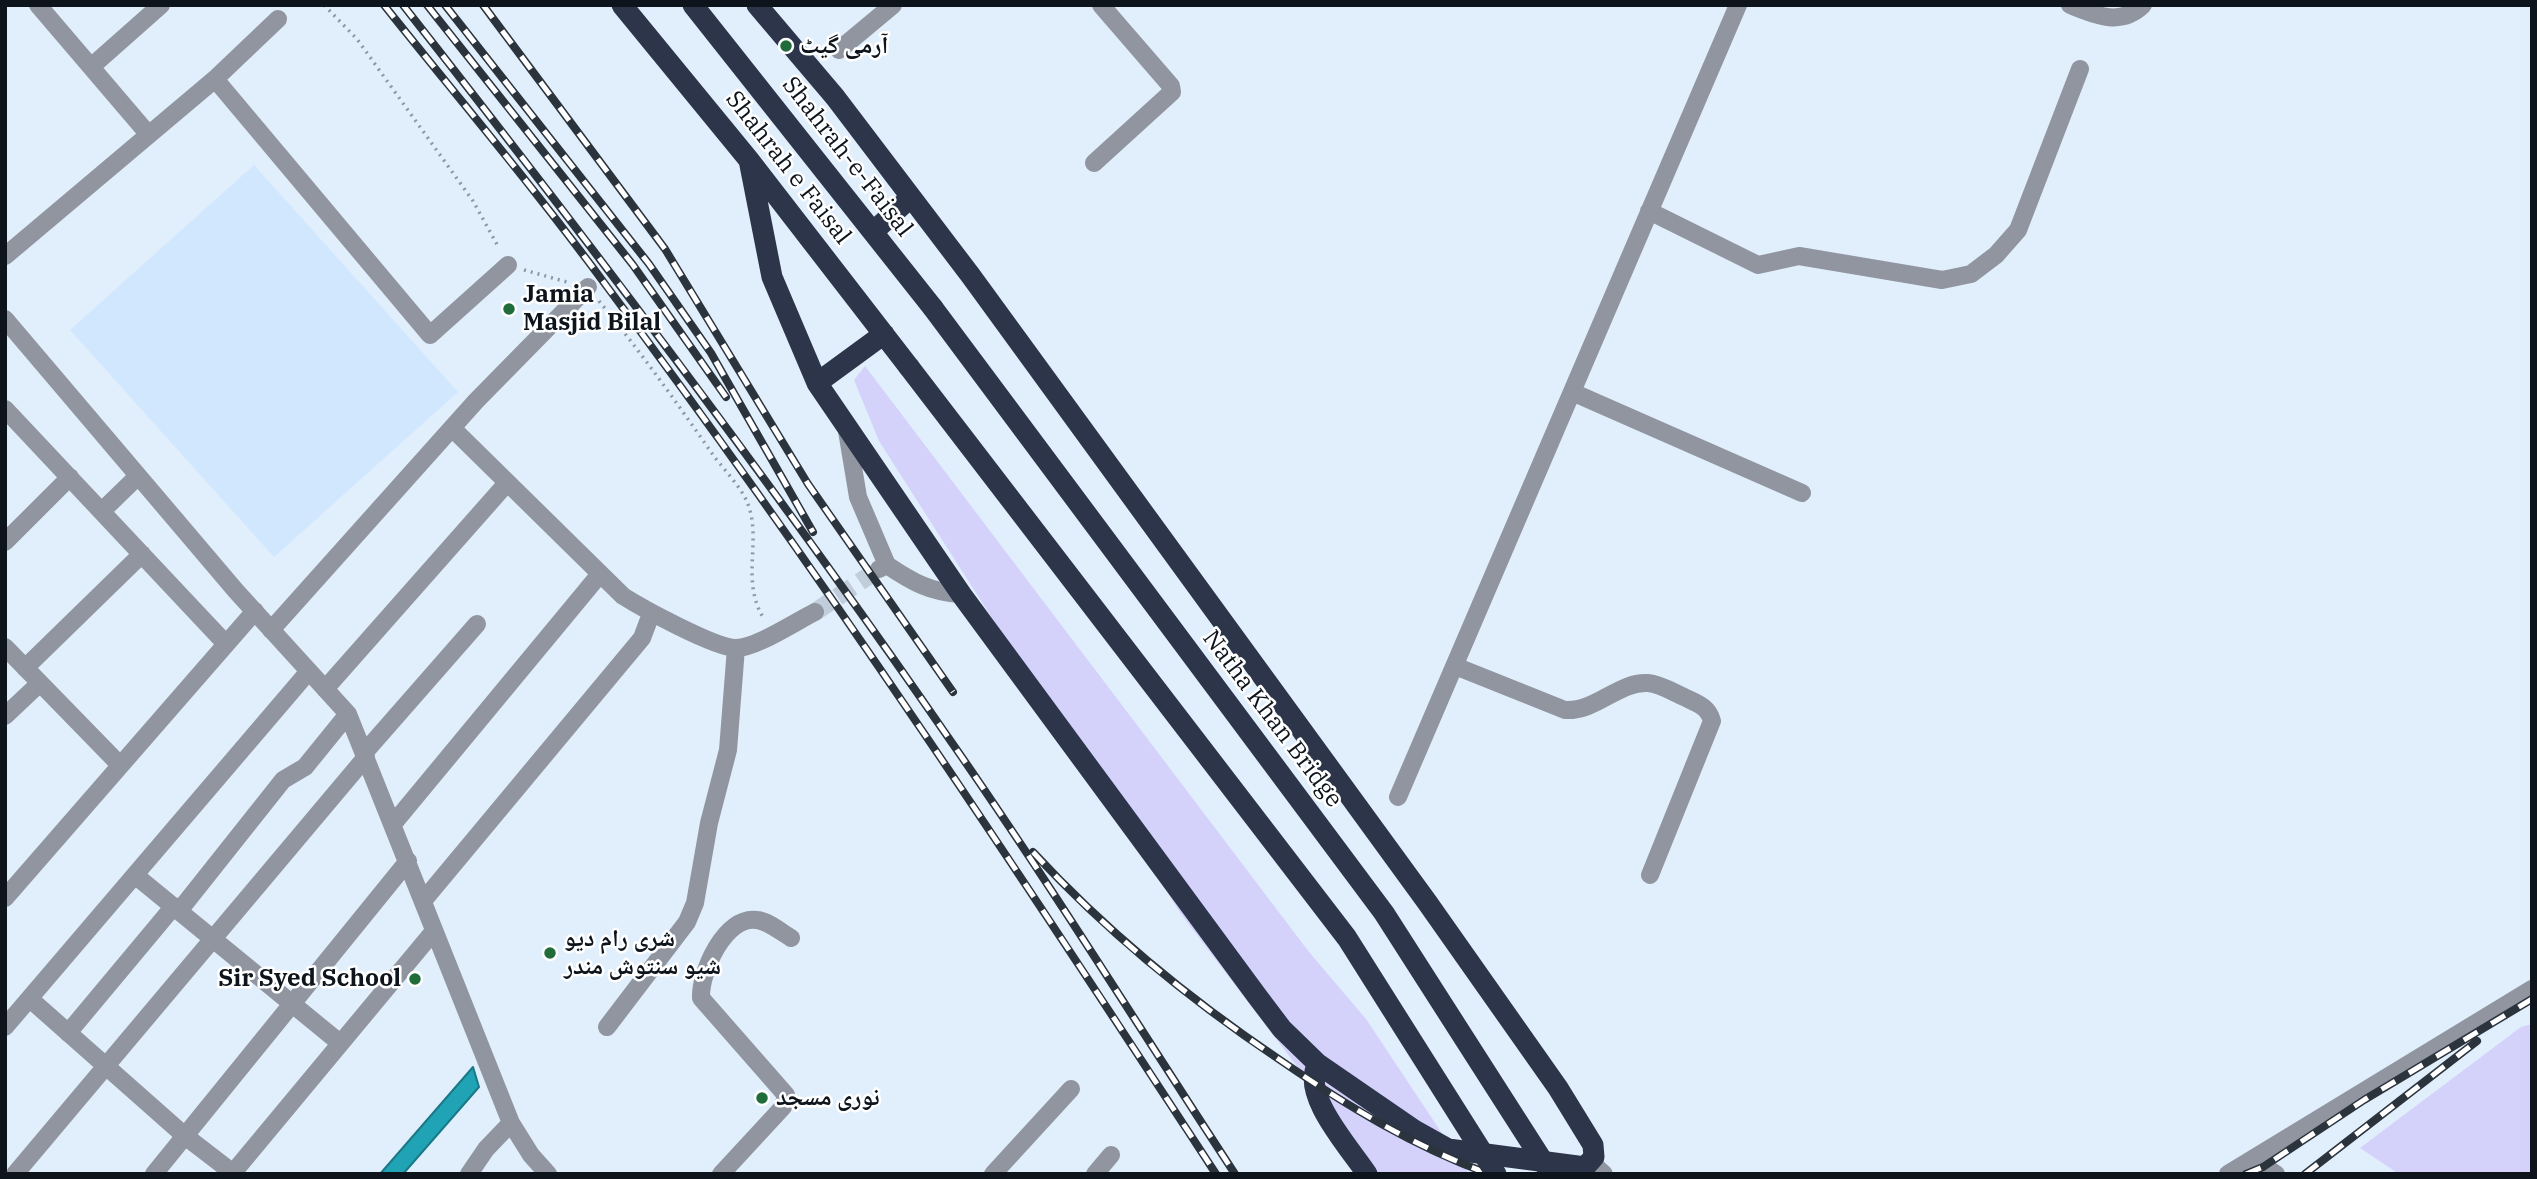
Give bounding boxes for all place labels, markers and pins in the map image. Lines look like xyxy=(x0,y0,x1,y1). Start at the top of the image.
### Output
place label: آرمی گیٹ xyxy=(800,32,888,60)
marker: آرمی گیٹ xyxy=(778,38,794,54)
place label: Jamia Masjid Bilal xyxy=(523,281,661,337)
marker: Jamia Masjid Bilal xyxy=(501,301,517,317)
place label: شری رام دیو شیو سنتوش مندر xyxy=(564,925,721,981)
marker: شری رام دیو شیو سنتوش مندر xyxy=(542,945,558,961)
place label: Sir Syed School xyxy=(218,965,401,993)
marker: Sir Syed School xyxy=(407,971,423,987)
place label: نوری مسجد xyxy=(776,1084,880,1112)
marker: نوری مسجد xyxy=(754,1090,770,1106)

